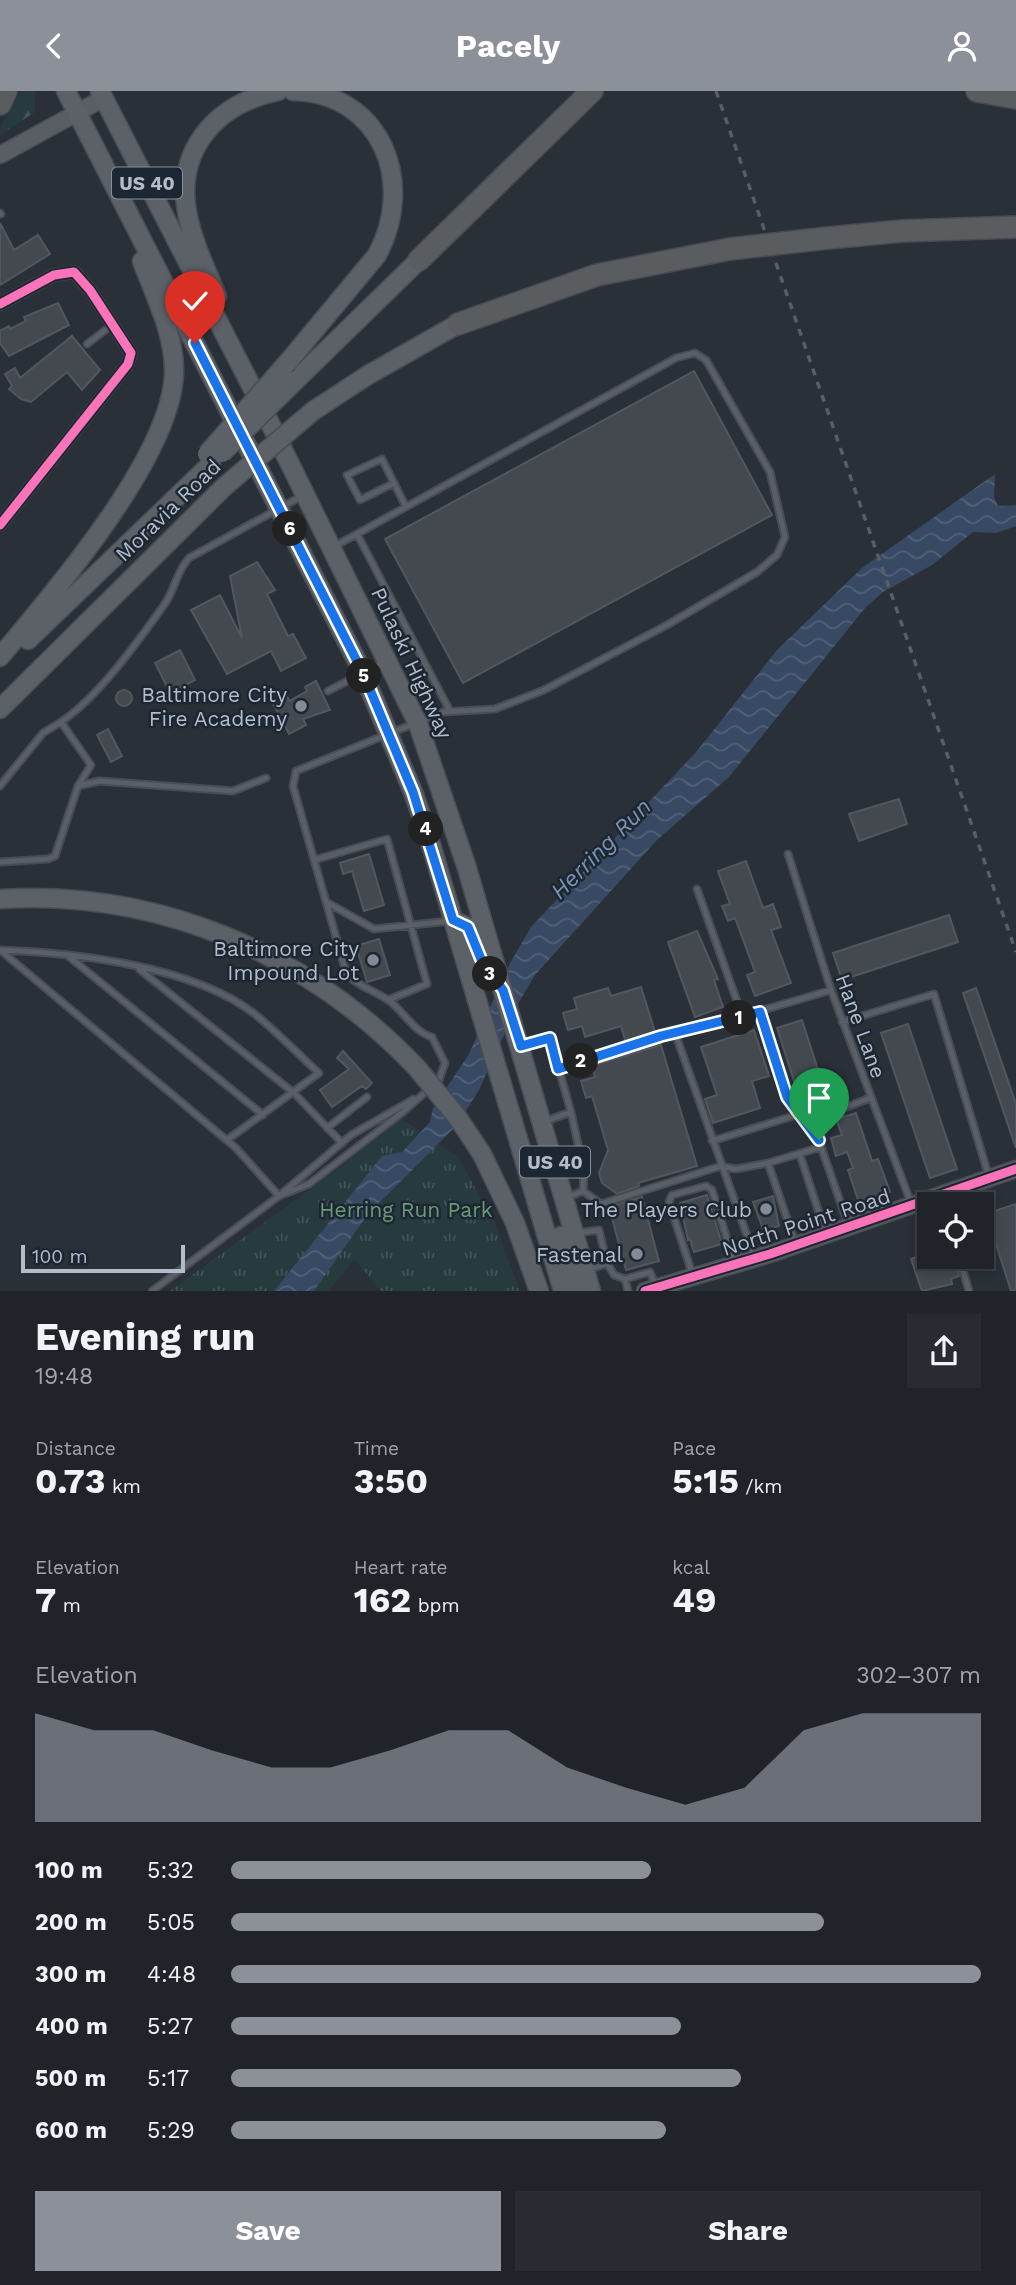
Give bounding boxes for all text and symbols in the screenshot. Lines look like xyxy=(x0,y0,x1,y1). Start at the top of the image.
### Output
icon: back xyxy=(35,27,73,65)
text: Pacely xyxy=(456,27,560,65)
icon: person xyxy=(943,27,981,65)
road number: US 40 xyxy=(112,167,182,199)
pin xyxy=(165,271,225,343)
icon: check xyxy=(176,282,214,320)
street label: Moravia Road xyxy=(110,454,226,566)
pin: 6 xyxy=(272,511,308,547)
text: 6 xyxy=(284,517,295,540)
street label: Pulaski Highway xyxy=(366,583,458,743)
pin: 5 xyxy=(346,659,382,693)
text: 5 xyxy=(358,664,369,687)
place label: Baltimore City Fire Academy xyxy=(141,682,287,731)
marker: Baltimore City Fire Academy xyxy=(293,698,309,714)
water label: Herring Run xyxy=(545,793,657,905)
pin: 4 xyxy=(408,811,444,847)
text: 4 xyxy=(419,817,432,840)
place label: Baltimore City Impound Lot xyxy=(213,936,359,985)
marker: Baltimore City Impound Lot xyxy=(365,952,381,968)
pin: 3 xyxy=(472,957,508,991)
text: 3 xyxy=(484,962,495,985)
street label: Hane Lane xyxy=(831,971,891,1081)
pin: 1 xyxy=(722,1000,756,1035)
text: 1 xyxy=(734,1006,743,1029)
pin: 2 xyxy=(564,1044,598,1079)
text: 2 xyxy=(575,1049,586,1072)
pin xyxy=(789,1068,849,1140)
icon: arrive xyxy=(800,1079,838,1117)
road number: US 40 xyxy=(520,1147,590,1177)
street label: North Point Road xyxy=(719,1183,893,1261)
map controls xyxy=(917,1192,994,1269)
button: locate xyxy=(917,1192,994,1269)
park label: Herring Run Park xyxy=(319,1197,493,1222)
place label: The Players Club xyxy=(581,1197,752,1222)
marker: The Players Club xyxy=(758,1201,774,1217)
scale bar xyxy=(21,1242,186,1274)
place label: Fastenal xyxy=(536,1242,624,1267)
text: 100 m xyxy=(32,1245,88,1268)
marker: Fastenal xyxy=(629,1246,645,1262)
button: share xyxy=(907,1314,981,1388)
text: Evening run xyxy=(35,1315,255,1359)
text: 19:48 xyxy=(35,1363,93,1390)
text: Distance xyxy=(35,1437,116,1460)
text: Time xyxy=(354,1437,399,1460)
text: Pace xyxy=(672,1437,716,1460)
text: 0.73 xyxy=(35,1460,105,1502)
text: 3:50 xyxy=(354,1460,428,1502)
text: 5:15 xyxy=(672,1460,739,1502)
text: km xyxy=(105,1475,141,1498)
text: /km xyxy=(739,1475,782,1498)
text: Elevation xyxy=(35,1556,120,1579)
text: Heart rate xyxy=(354,1556,448,1579)
text: kcal xyxy=(672,1556,710,1579)
text: 7 xyxy=(35,1579,56,1621)
text: 162 xyxy=(354,1579,411,1621)
text: 49 xyxy=(672,1579,717,1621)
text: m xyxy=(56,1594,81,1617)
text: bpm xyxy=(411,1594,460,1617)
text: Elevation xyxy=(35,1662,138,1689)
text: 302–307 m xyxy=(856,1662,981,1689)
text: 100 m xyxy=(35,1857,103,1884)
text: 5:32 xyxy=(147,1857,194,1884)
text: 200 m xyxy=(35,1909,107,1936)
text: 5:05 xyxy=(147,1909,195,1936)
text: 300 m xyxy=(35,1961,106,1988)
text: 4:48 xyxy=(147,1961,196,1988)
text: 400 m xyxy=(35,2013,108,2040)
text: 5:27 xyxy=(147,2013,193,2040)
text: 500 m xyxy=(35,2065,106,2092)
text: 5:17 xyxy=(147,2065,189,2092)
text: 600 m xyxy=(35,2117,107,2144)
text: 5:29 xyxy=(147,2117,195,2144)
button: Save xyxy=(35,2191,501,2271)
button: Share xyxy=(515,2191,981,2271)

